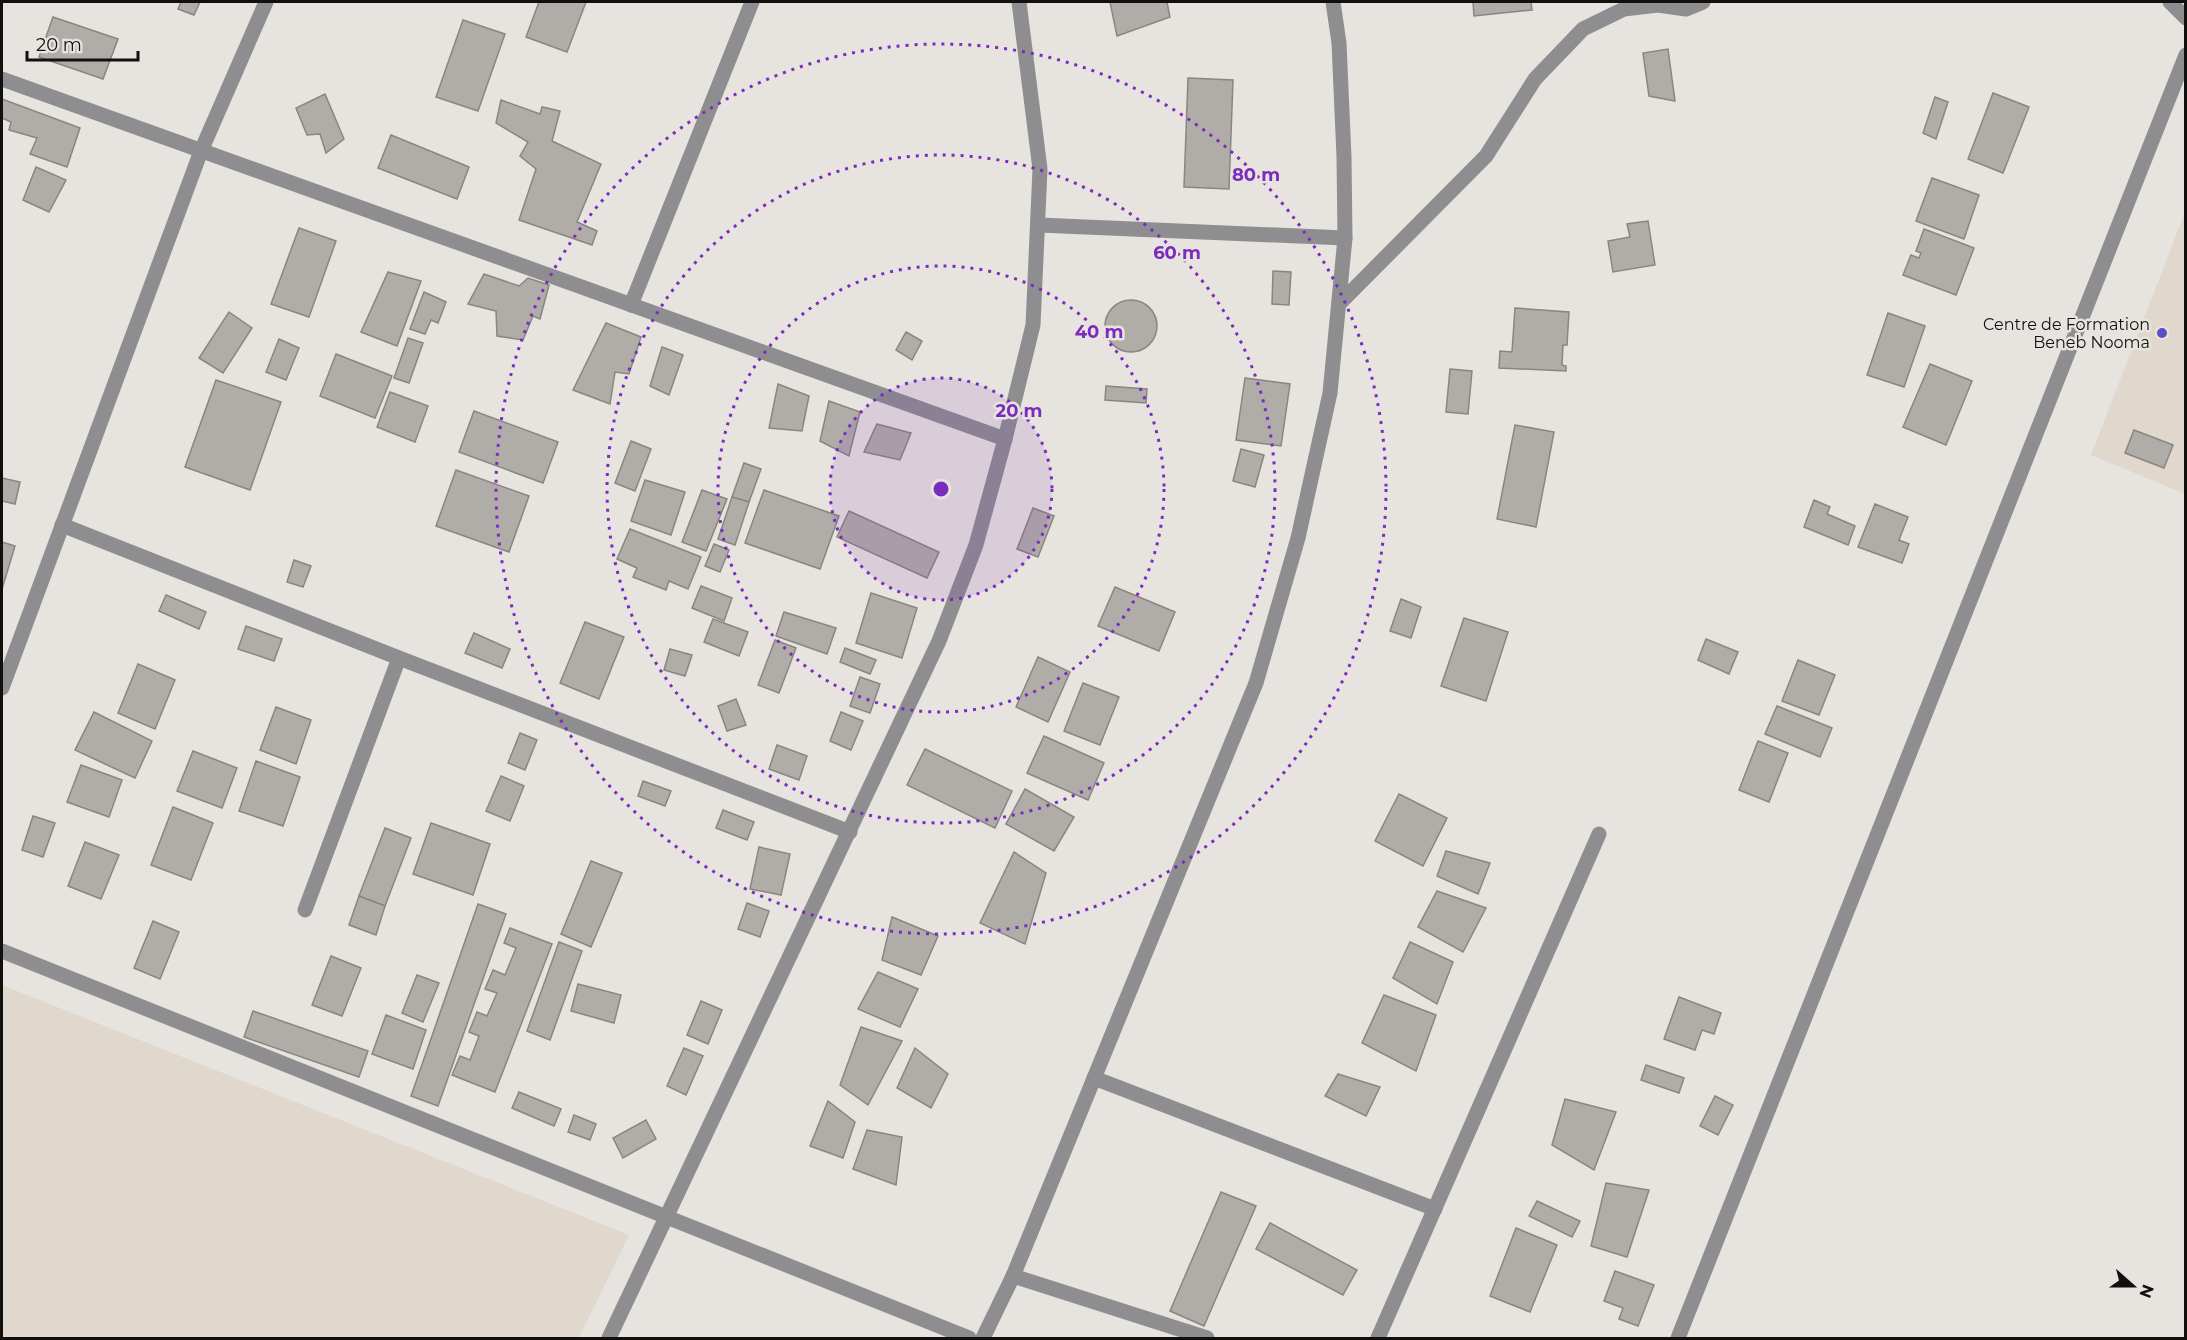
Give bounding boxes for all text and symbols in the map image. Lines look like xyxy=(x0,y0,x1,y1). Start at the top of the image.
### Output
scale bar xyxy=(27,24,138,62)
text: 20 m xyxy=(36,34,82,56)
text: 80 m xyxy=(1232,164,1280,186)
text: 60 m xyxy=(1153,242,1201,264)
place label: Centre de Formation Beneb Nooma xyxy=(1983,315,2150,352)
text: 40 m xyxy=(1075,321,1123,343)
marker: Centre de Formation Beneb Nooma xyxy=(2155,326,2169,340)
text: 20 m xyxy=(996,400,1042,422)
centre of rings xyxy=(931,479,951,499)
north arrow xyxy=(2103,1256,2163,1316)
text: N xyxy=(2135,1282,2158,1301)

